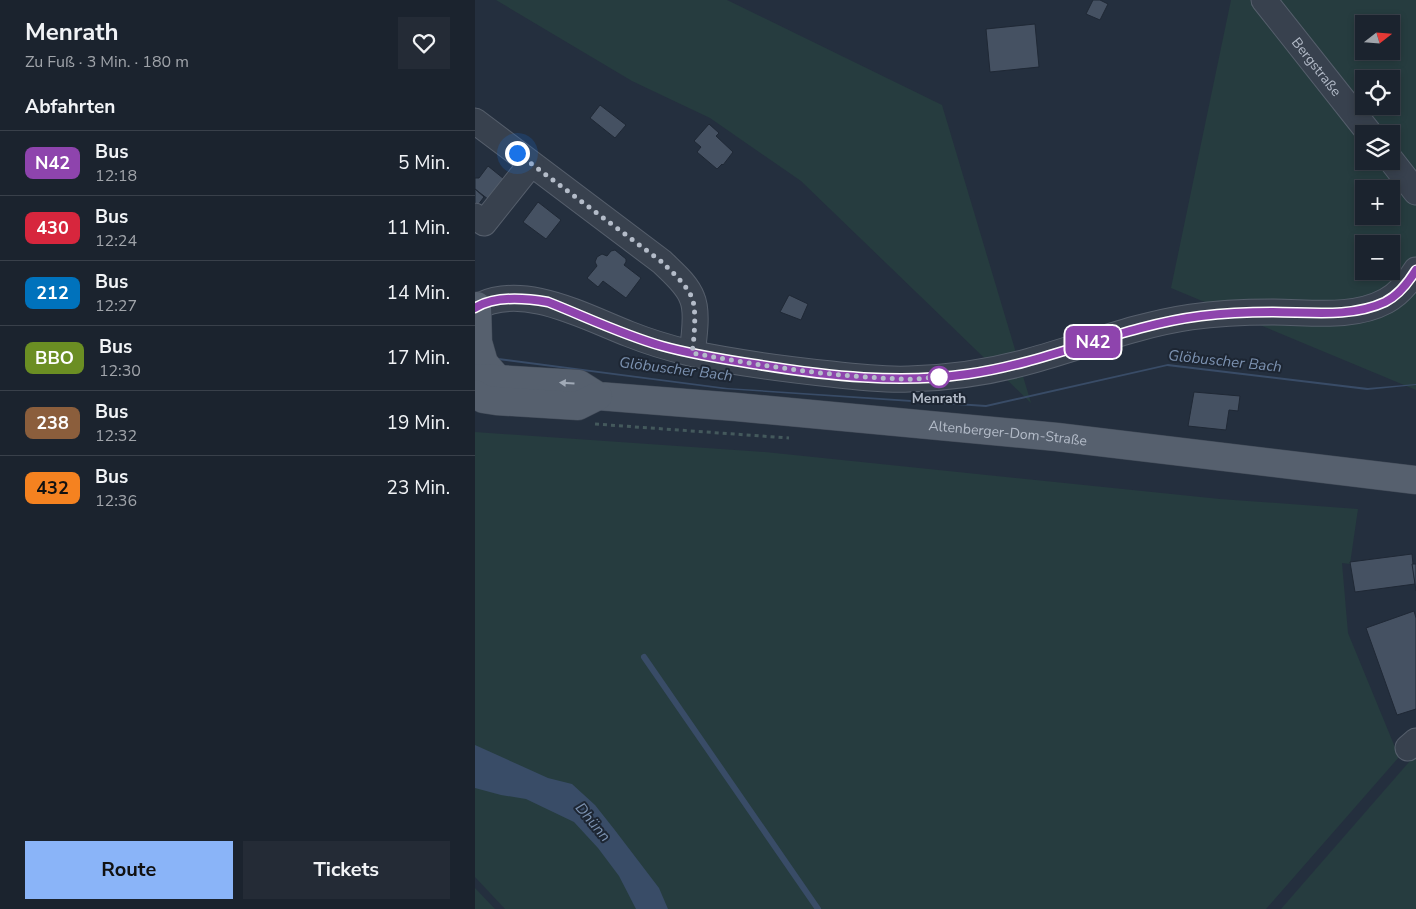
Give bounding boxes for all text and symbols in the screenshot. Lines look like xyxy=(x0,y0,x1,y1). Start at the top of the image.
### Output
north arrow xyxy=(1355,15,1400,60)
map controls xyxy=(1355,15,1400,280)
text: Menrath xyxy=(25,16,119,48)
button: heart xyxy=(398,17,450,69)
street label: Bergstraße xyxy=(1287,34,1346,100)
text: Zu Fuß · 3 Min. · 180 m xyxy=(25,51,189,73)
button: locate xyxy=(1355,70,1400,115)
text: Abfahrten xyxy=(25,94,115,120)
button: layers xyxy=(1355,125,1400,170)
text: Bus xyxy=(95,139,128,165)
your location xyxy=(505,141,530,166)
text: 5 Min. xyxy=(398,150,450,176)
text: N42 xyxy=(35,151,70,175)
text: 12:18 xyxy=(95,165,137,187)
button: + xyxy=(1355,180,1400,225)
text: Bus xyxy=(95,204,128,230)
text: 11 Min. xyxy=(387,215,450,241)
text: 430 xyxy=(36,216,69,240)
text: 12:24 xyxy=(95,230,137,252)
button: − xyxy=(1355,235,1400,280)
text: Bus xyxy=(95,269,128,295)
text: 14 Min. xyxy=(387,280,450,306)
text: 212 xyxy=(36,281,69,305)
text: 12:27 xyxy=(95,295,137,317)
line badge: N42 xyxy=(1064,326,1122,358)
text: N42 xyxy=(1075,330,1111,354)
text: Bus xyxy=(99,334,132,360)
text: 17 Min. xyxy=(387,345,450,371)
water label: Glöbuscher Bach xyxy=(1167,345,1283,377)
text: BBO xyxy=(35,346,74,370)
water label: Glöbuscher Bach xyxy=(618,352,734,386)
text: 12:30 xyxy=(99,360,141,382)
marker: Menrath xyxy=(928,366,950,388)
one-way arrow xyxy=(559,378,575,386)
place label: Menrath xyxy=(912,389,966,408)
text: Bus xyxy=(95,399,128,425)
text: 19 Min. xyxy=(387,410,450,436)
text: 238 xyxy=(36,411,69,435)
street label: Altenberger-Dom-Straße xyxy=(928,416,1088,451)
text: 12:32 xyxy=(95,425,137,447)
text: Bus xyxy=(95,464,128,490)
text: 23 Min. xyxy=(387,475,450,501)
text: 432 xyxy=(36,476,69,500)
text: 12:36 xyxy=(95,490,137,512)
water label: Dhünn xyxy=(571,798,615,846)
button: Route xyxy=(25,841,233,899)
button: Tickets xyxy=(243,841,450,899)

